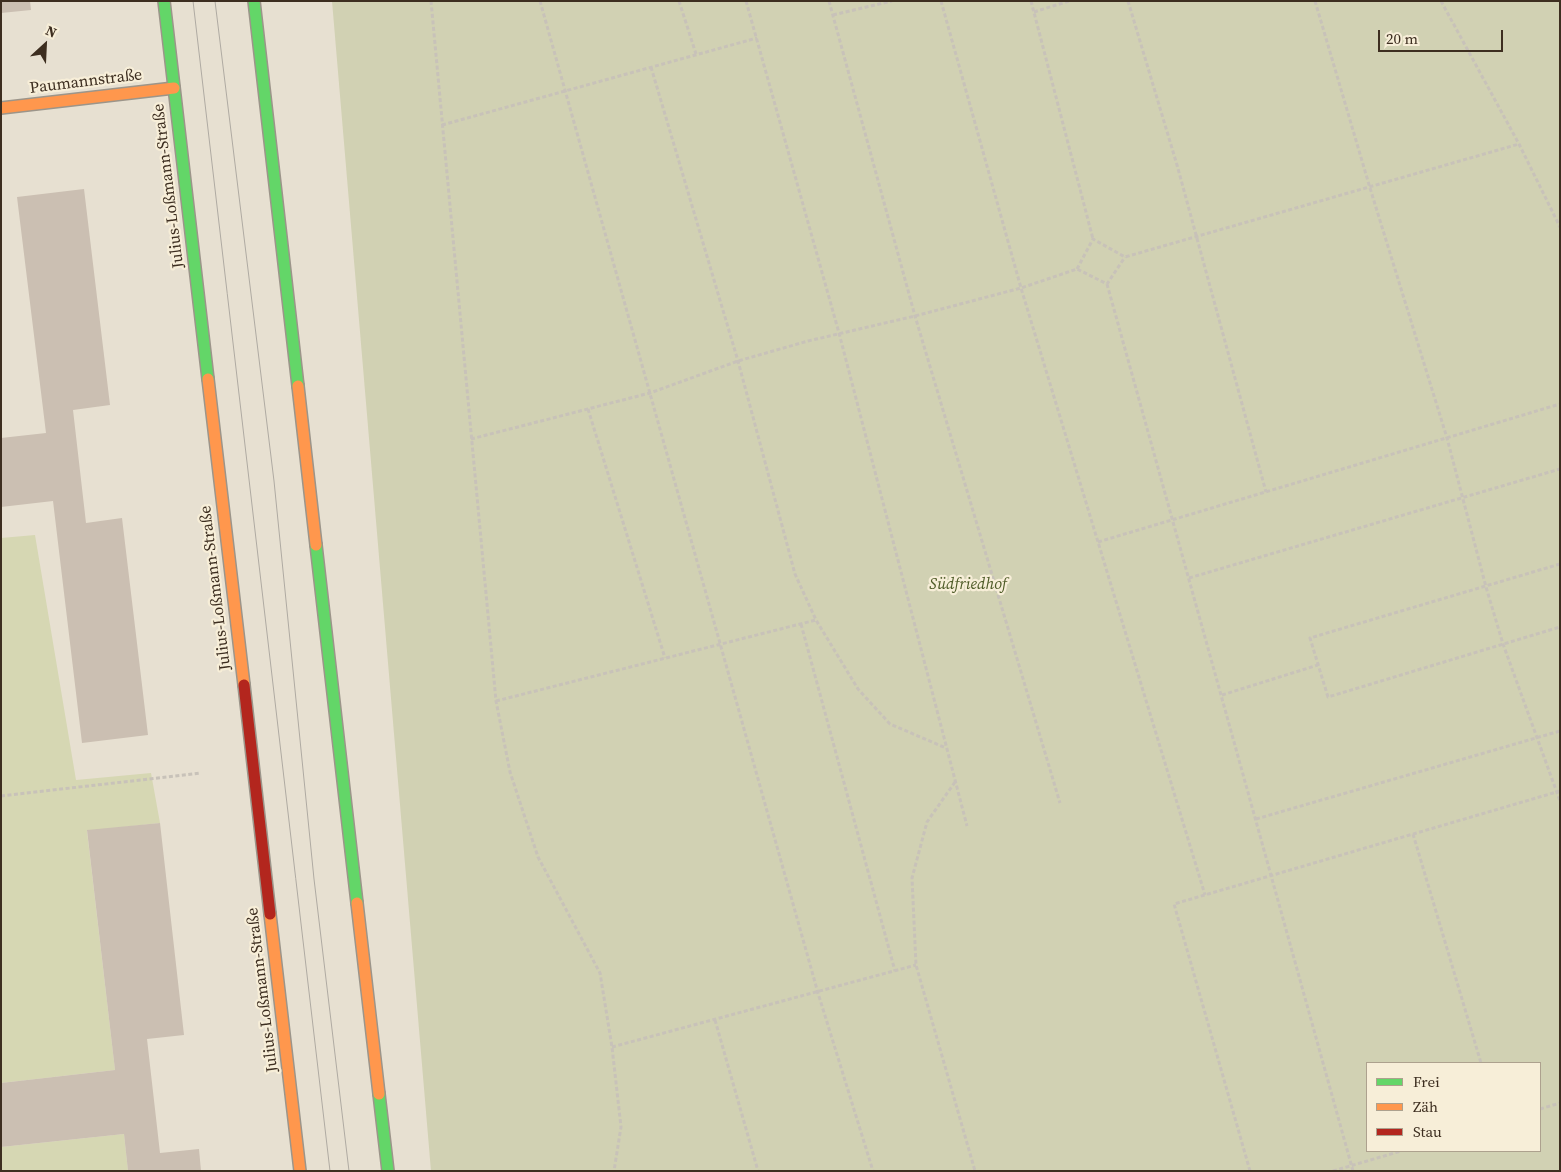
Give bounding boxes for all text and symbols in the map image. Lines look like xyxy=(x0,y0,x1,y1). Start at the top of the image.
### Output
north arrow xyxy=(20,20,70,70)
text: N xyxy=(42,20,60,43)
scale bar xyxy=(1381,20,1506,52)
text: 20 m xyxy=(1386,28,1418,49)
street label: Paumannstraße xyxy=(29,66,143,98)
street label: Julius-Loßmann-Straße xyxy=(149,103,189,269)
street label: Julius-Loßmann-Straße xyxy=(196,505,236,671)
park label: Südfriedhof xyxy=(929,575,1007,595)
street label: Julius-Loßmann-Straße xyxy=(243,907,283,1073)
legend xyxy=(1366,1062,1541,1152)
text: Frei xyxy=(1413,1071,1440,1092)
text: Zäh xyxy=(1413,1096,1438,1117)
text: Stau xyxy=(1413,1121,1442,1142)

